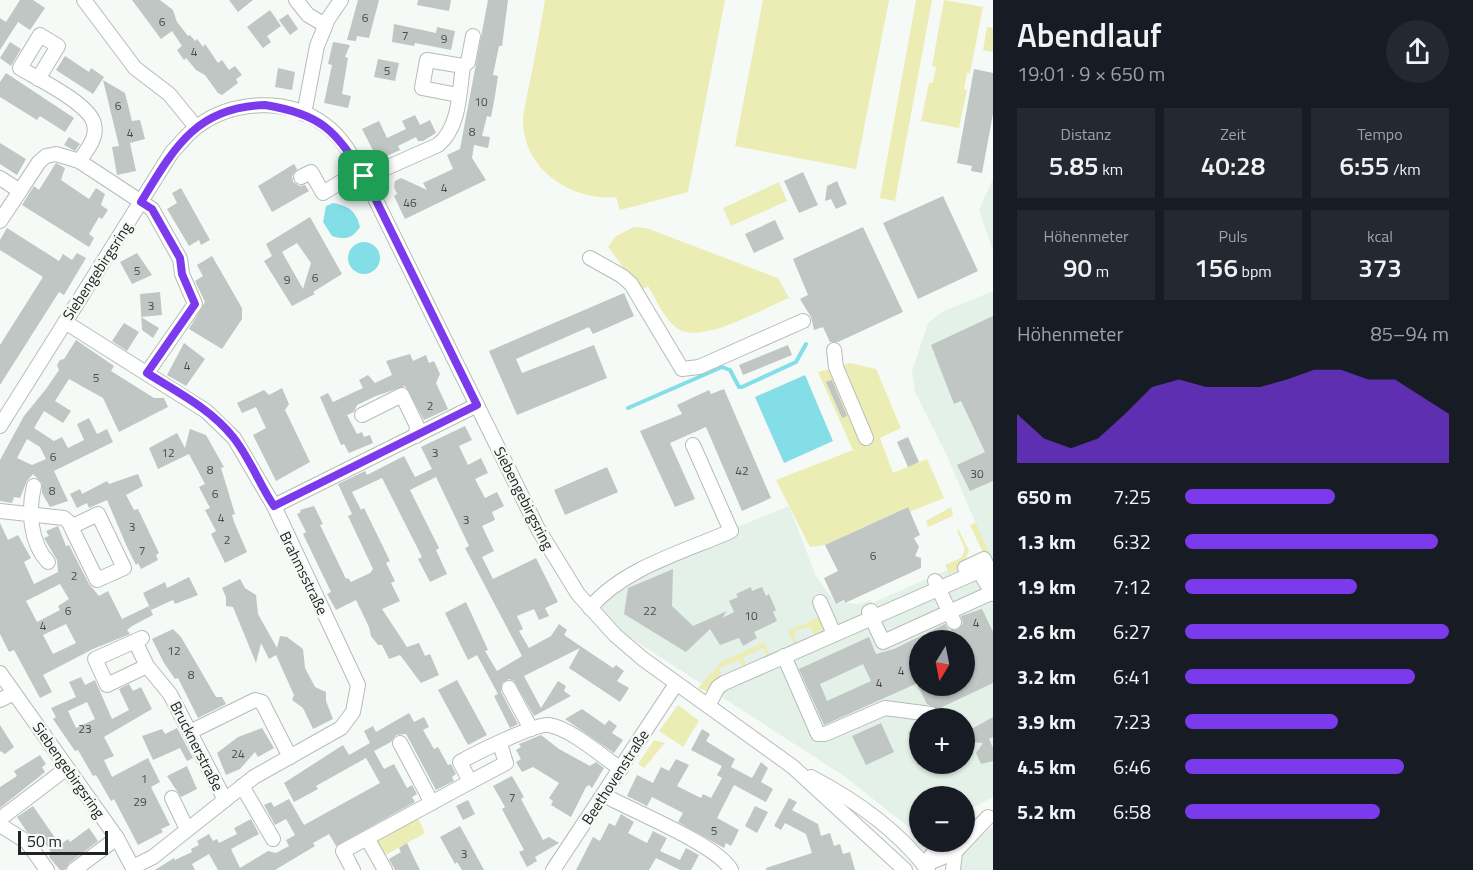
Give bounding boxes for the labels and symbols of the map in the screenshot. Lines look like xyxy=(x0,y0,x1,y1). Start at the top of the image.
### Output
house number: 6 xyxy=(362,8,369,27)
house number: 6 xyxy=(159,12,166,31)
house number: 7 xyxy=(402,26,408,45)
house number: 9 xyxy=(441,29,448,48)
house number: 4 xyxy=(191,42,198,61)
house number: 5 xyxy=(384,61,391,80)
house number: 10 xyxy=(474,92,488,111)
house number: 6 xyxy=(115,96,122,115)
house number: 8 xyxy=(469,122,476,141)
house number: 4 xyxy=(127,123,134,142)
pin xyxy=(338,150,389,201)
house number: 4 xyxy=(441,178,448,197)
house number: 46 xyxy=(403,193,417,212)
street label: Siebengebirgsring xyxy=(57,217,138,325)
house number: 5 xyxy=(134,261,141,280)
house number: 6 xyxy=(312,268,319,287)
house number: 9 xyxy=(284,270,291,289)
house number: 3 xyxy=(148,296,154,315)
house number: 4 xyxy=(184,356,191,375)
house number: 5 xyxy=(93,368,100,387)
house number: 2 xyxy=(427,396,433,415)
street label: Siebengebirgsring xyxy=(488,442,560,554)
house number: 12 xyxy=(161,443,175,462)
house number: 3 xyxy=(432,443,438,462)
house number: 6 xyxy=(50,447,57,466)
house number: 8 xyxy=(207,460,214,479)
house number: 42 xyxy=(735,461,749,480)
house number: 30 xyxy=(970,464,984,483)
house number: 8 xyxy=(49,481,56,500)
house number: 6 xyxy=(212,484,219,503)
house number: 4 xyxy=(218,508,225,527)
house number: 3 xyxy=(463,510,469,529)
house number: 3 xyxy=(129,517,135,536)
street label: Brahmsstraße xyxy=(274,527,334,619)
house number: 2 xyxy=(224,530,230,549)
house number: 7 xyxy=(139,541,145,560)
house number: 6 xyxy=(870,546,877,565)
house number: 2 xyxy=(71,566,77,585)
house number: 6 xyxy=(65,601,72,620)
house number: 22 xyxy=(643,601,657,620)
house number: 10 xyxy=(744,606,758,625)
house number: 4 xyxy=(973,613,980,632)
house number: 4 xyxy=(40,616,47,635)
north arrow xyxy=(909,630,975,696)
house number: 12 xyxy=(167,641,181,660)
house number: 4 xyxy=(898,661,905,680)
house number: 8 xyxy=(188,665,195,684)
house number: 4 xyxy=(876,673,883,692)
street label: Brucknerstraße xyxy=(164,697,230,795)
street label: Siebengebirgsring xyxy=(27,717,111,823)
house number: 23 xyxy=(78,719,92,738)
street label: Beethovenstraße xyxy=(576,725,654,829)
house number: 24 xyxy=(231,744,245,763)
house number: 1 xyxy=(141,769,147,788)
house number: 7 xyxy=(509,788,515,807)
house number: 29 xyxy=(133,792,147,811)
house number: 5 xyxy=(711,821,718,840)
scale bar xyxy=(18,828,108,856)
house number: 3 xyxy=(461,844,467,863)

